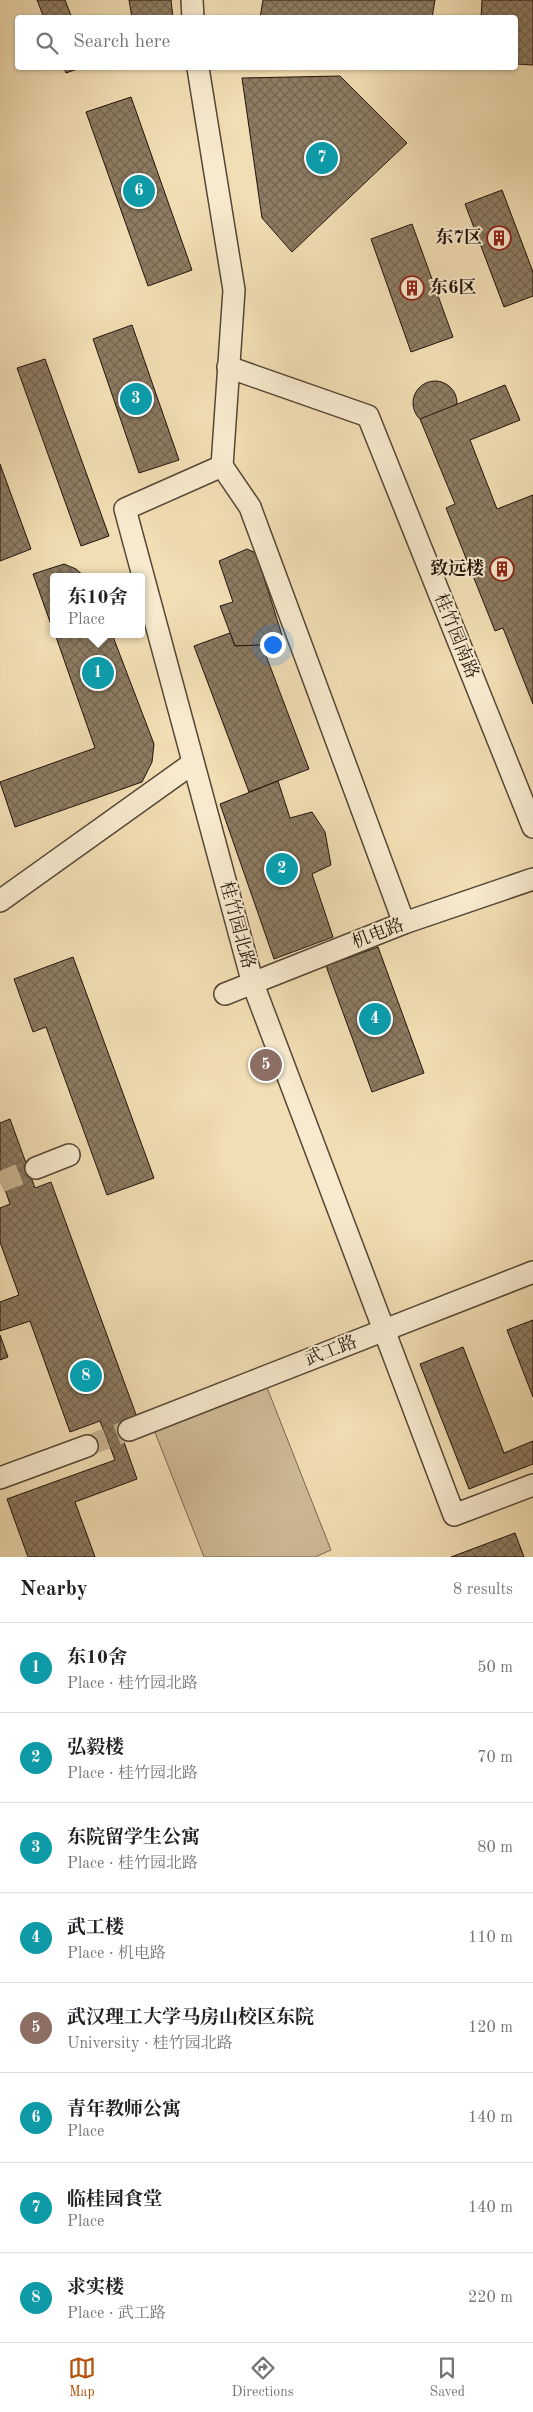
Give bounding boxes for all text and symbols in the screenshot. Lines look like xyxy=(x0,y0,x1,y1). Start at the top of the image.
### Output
search box xyxy=(15,15,518,70)
icon: search xyxy=(33,29,61,57)
text: Search here xyxy=(73,33,170,52)
pin: 7 xyxy=(306,139,338,177)
pin: 6 xyxy=(123,172,155,210)
building icon: 东7区 xyxy=(486,225,512,251)
place label: 东7区 xyxy=(436,227,482,247)
building icon: 东6区 xyxy=(399,275,425,301)
place label: 东6区 xyxy=(430,277,476,297)
pin: 3 xyxy=(120,380,152,418)
building icon: 致远楼 xyxy=(489,556,515,582)
place label: 致远楼 xyxy=(430,558,484,578)
popup xyxy=(50,573,145,638)
text: 东10舍 xyxy=(67,589,128,608)
street label: 桂竹园南路 xyxy=(431,590,483,681)
text: Place xyxy=(67,612,105,628)
your location xyxy=(260,632,286,658)
pin: 1 xyxy=(82,654,114,692)
pin: 2 xyxy=(266,850,298,888)
street label: 桂竹园北路 xyxy=(217,879,259,971)
street label: 机电路 xyxy=(349,914,406,952)
pin: 4 xyxy=(359,1000,391,1038)
pin: 5 xyxy=(250,1046,282,1084)
street label: 武工路 xyxy=(302,1331,359,1369)
pin: 8 xyxy=(70,1357,102,1395)
text: Nearby xyxy=(20,1579,88,1600)
text: 8 results xyxy=(453,1582,513,1598)
text: 东10舍 xyxy=(67,1649,127,1668)
text: 1 xyxy=(31,1660,41,1676)
text: 50 m xyxy=(477,1660,513,1676)
text: Place · 桂竹园北路 xyxy=(67,1676,198,1692)
text: 弘毅楼 xyxy=(67,1739,124,1758)
text: 2 xyxy=(31,1750,41,1766)
text: 70 m xyxy=(477,1750,513,1766)
text: Place · 桂竹园北路 xyxy=(67,1766,198,1782)
text: 东院留学生公寓 xyxy=(67,1829,200,1848)
text: 3 xyxy=(31,1840,41,1856)
text: 80 m xyxy=(477,1840,513,1856)
text: Place · 桂竹园北路 xyxy=(67,1856,198,1872)
text: 武工楼 xyxy=(67,1919,124,1938)
text: 4 xyxy=(31,1930,41,1946)
text: 110 m xyxy=(468,1930,513,1946)
text: Place · 机电路 xyxy=(67,1946,166,1962)
text: 武汉理工大学马房山校区东院 xyxy=(67,2009,314,2028)
text: 5 xyxy=(31,2020,41,2036)
text: 120 m xyxy=(468,2020,513,2036)
text: University · 桂竹园北路 xyxy=(67,2036,233,2052)
text: 青年教师公寓 xyxy=(67,2101,181,2120)
text: 6 xyxy=(31,2110,41,2126)
text: 140 m xyxy=(468,2110,513,2126)
text: Place xyxy=(67,2124,104,2140)
text: 临桂园食堂 xyxy=(67,2191,162,2210)
text: 7 xyxy=(31,2200,41,2216)
text: 140 m xyxy=(468,2200,513,2216)
text: Place xyxy=(67,2214,104,2230)
text: 求实楼 xyxy=(67,2279,124,2298)
text: 8 xyxy=(31,2290,41,2306)
text: 220 m xyxy=(468,2290,513,2306)
text: Place · 武工路 xyxy=(67,2306,166,2322)
tab: Map xyxy=(68,2354,96,2401)
tab: Directions xyxy=(232,2354,294,2401)
tab: Saved xyxy=(429,2354,465,2401)

